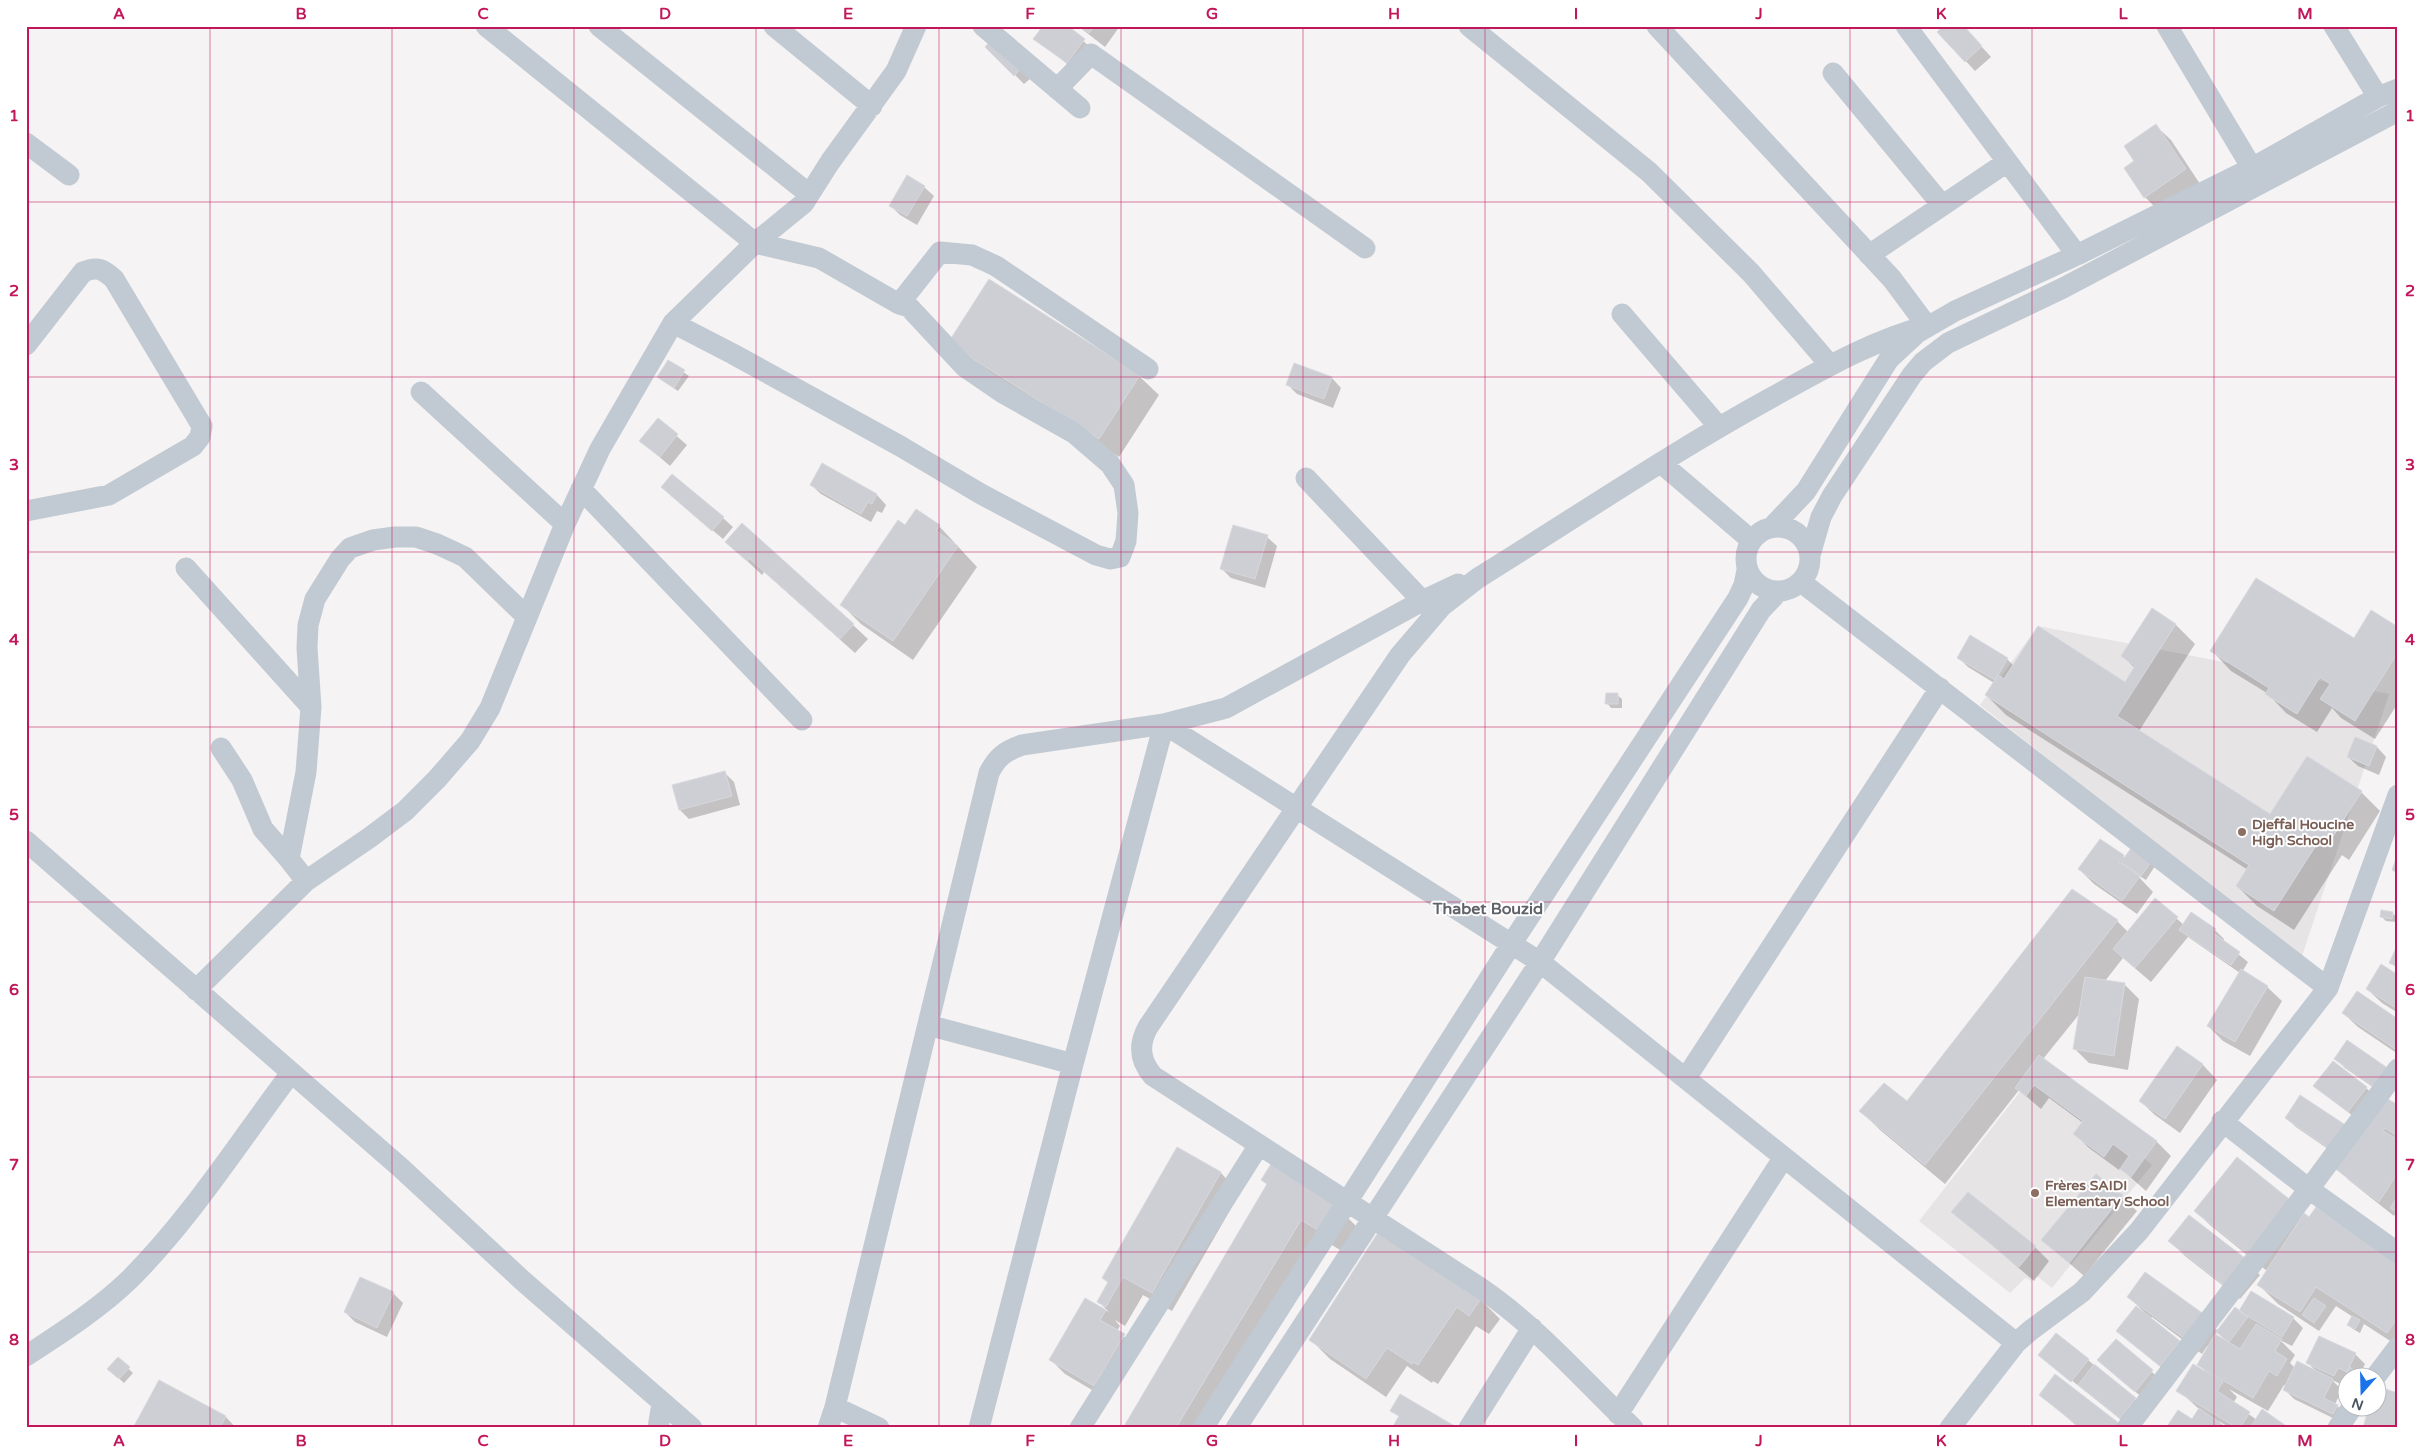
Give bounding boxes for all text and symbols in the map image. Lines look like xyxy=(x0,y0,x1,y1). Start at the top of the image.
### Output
text: A xyxy=(113,4,125,24)
text: B xyxy=(295,4,307,24)
text: C xyxy=(477,4,489,24)
text: D xyxy=(659,4,671,24)
text: E xyxy=(843,4,853,24)
text: F xyxy=(1025,4,1035,24)
text: G xyxy=(1206,4,1218,24)
text: H xyxy=(1388,4,1400,24)
text: I xyxy=(1574,4,1578,24)
text: J xyxy=(1754,4,1763,24)
text: K xyxy=(1936,4,1947,24)
text: L xyxy=(2118,4,2128,24)
text: M xyxy=(2297,4,2313,24)
text: 1 xyxy=(9,106,19,126)
text: 1 xyxy=(2405,106,2415,126)
text: 2 xyxy=(9,281,19,301)
text: 2 xyxy=(2405,281,2415,301)
text: 3 xyxy=(9,455,19,475)
text: 3 xyxy=(2405,455,2415,475)
text: 4 xyxy=(9,630,19,650)
text: 4 xyxy=(2405,630,2415,650)
text: 5 xyxy=(9,805,19,825)
text: 5 xyxy=(2405,805,2415,825)
place label: Djeffal Houcine High School xyxy=(2252,816,2354,849)
marker: Djeffal Houcine High School xyxy=(2236,826,2248,838)
district label: Thabet Bouzid xyxy=(1432,899,1543,919)
text: 6 xyxy=(9,980,19,1000)
text: 6 xyxy=(2405,980,2415,1000)
text: 7 xyxy=(9,1155,19,1175)
text: 7 xyxy=(2405,1155,2415,1175)
place label: Frères SAIDI Elementary School xyxy=(2045,1177,2169,1210)
marker: Frères SAIDI Elementary School xyxy=(2029,1187,2041,1199)
text: 8 xyxy=(9,1330,19,1350)
text: 8 xyxy=(2405,1330,2415,1350)
north arrow xyxy=(2336,1366,2386,1416)
text: N xyxy=(2350,1394,2366,1414)
text: A xyxy=(113,1431,125,1451)
text: B xyxy=(295,1431,307,1451)
text: C xyxy=(477,1431,489,1451)
text: D xyxy=(659,1431,671,1451)
text: E xyxy=(843,1431,853,1451)
text: F xyxy=(1025,1431,1035,1451)
text: G xyxy=(1206,1431,1218,1451)
text: H xyxy=(1388,1431,1400,1451)
text: I xyxy=(1574,1431,1578,1451)
text: J xyxy=(1754,1431,1763,1451)
text: K xyxy=(1936,1431,1947,1451)
text: L xyxy=(2118,1431,2128,1451)
text: M xyxy=(2297,1431,2313,1451)

